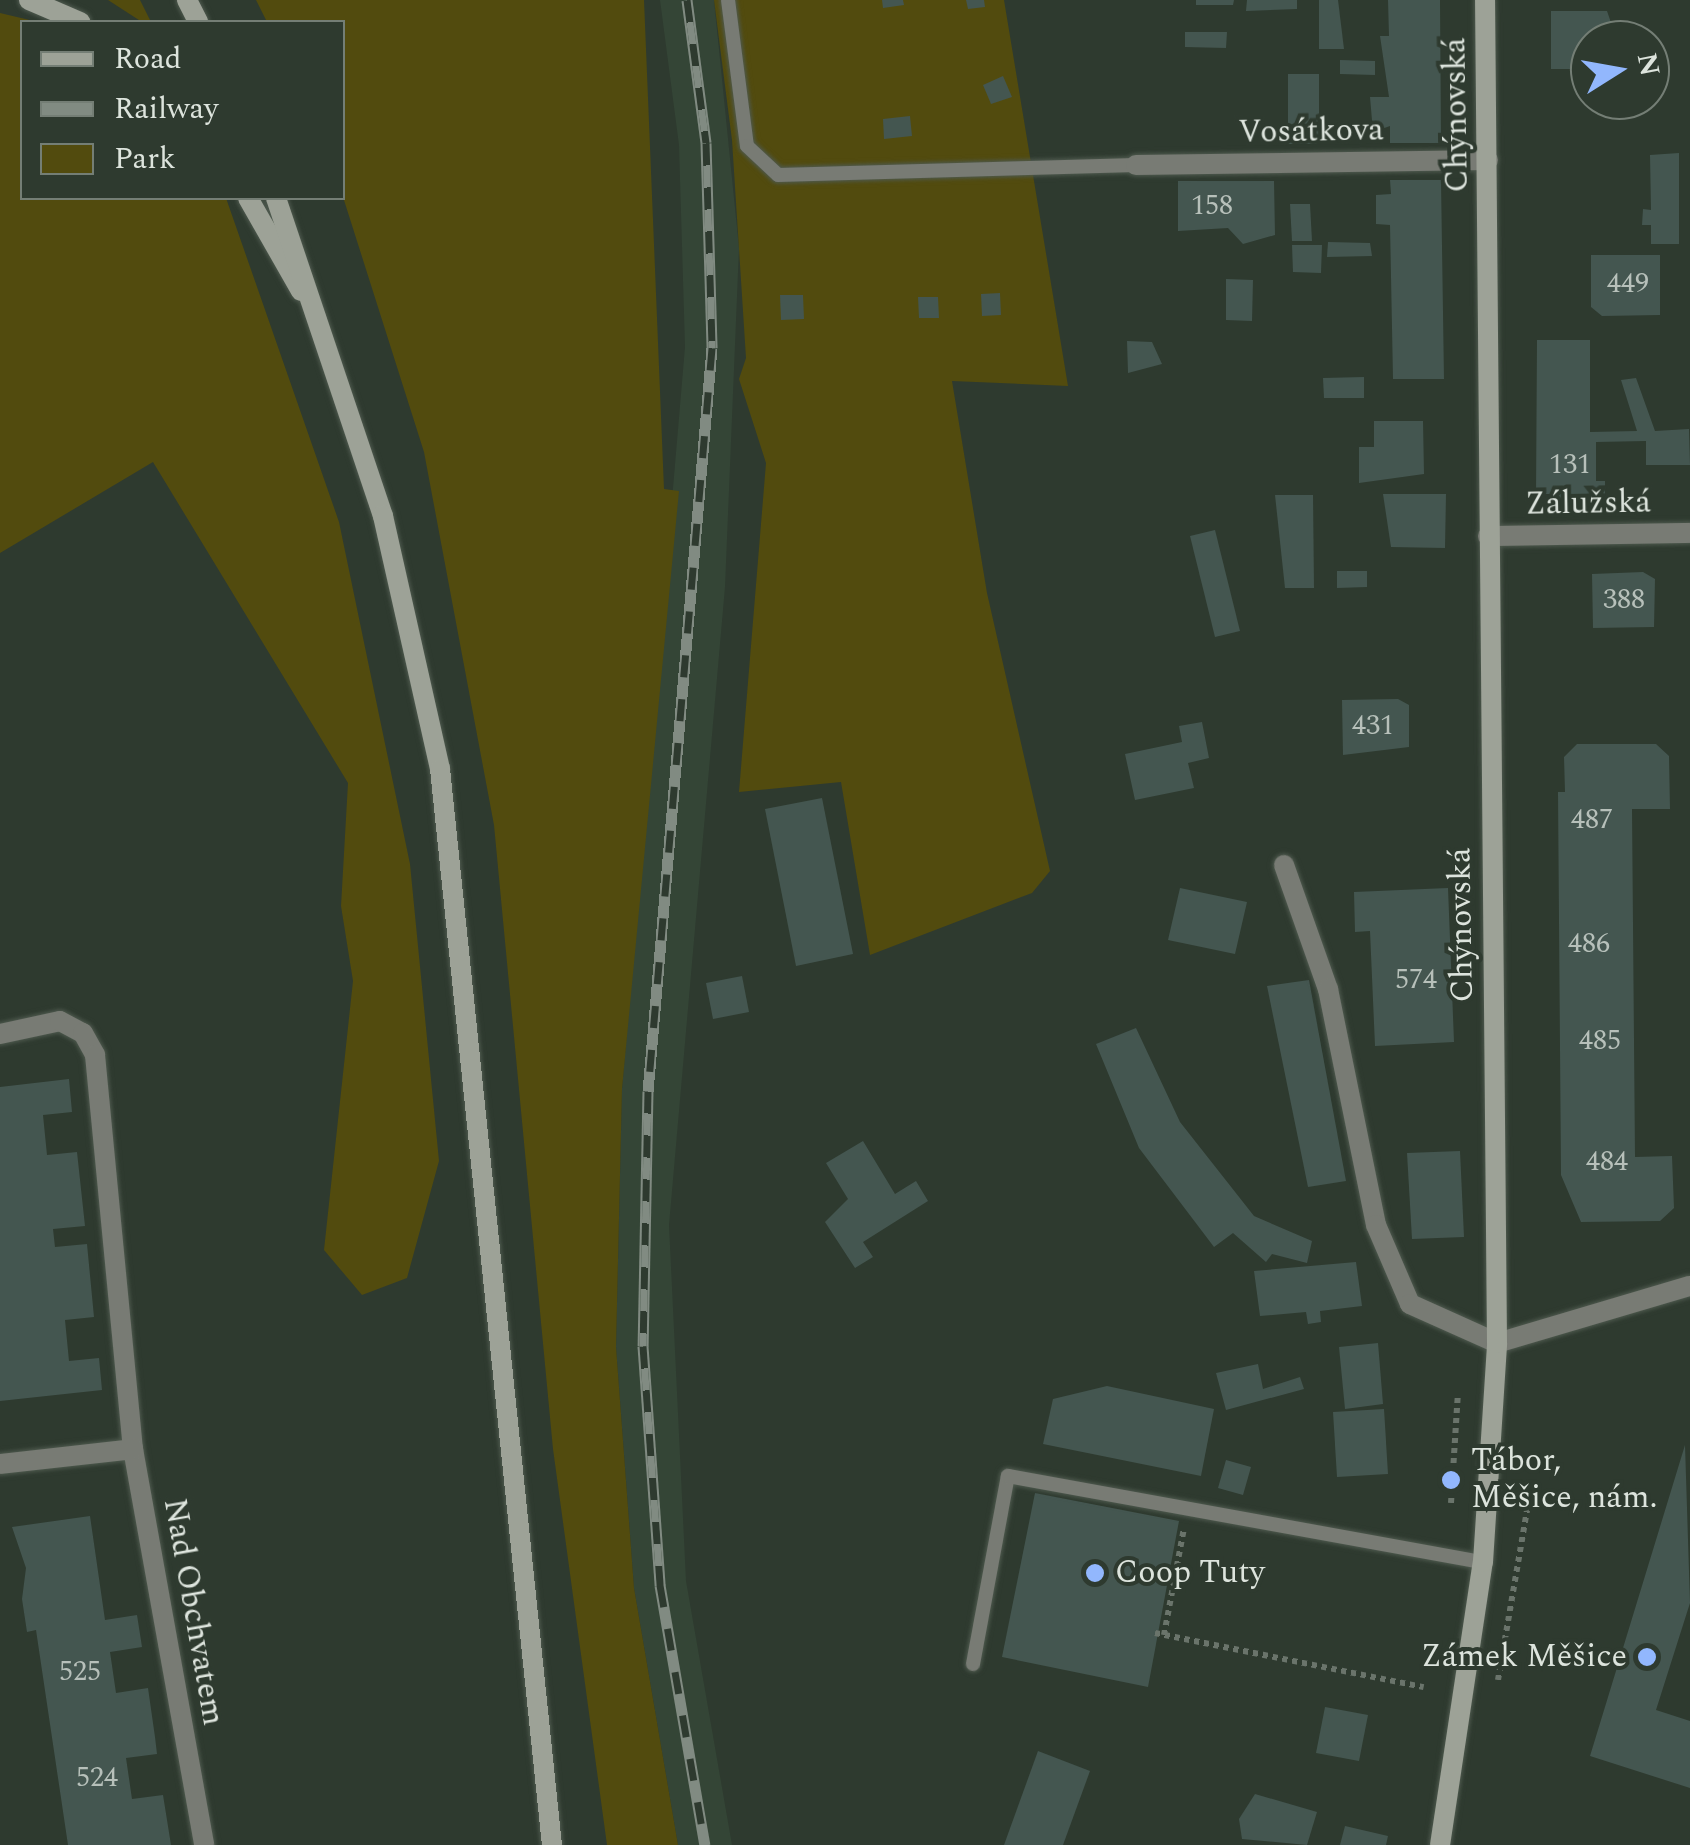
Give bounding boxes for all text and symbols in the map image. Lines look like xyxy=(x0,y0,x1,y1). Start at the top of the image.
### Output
legend xyxy=(20,20,345,200)
north arrow xyxy=(1570,20,1670,120)
text: Road xyxy=(114,36,182,82)
street label: Chýnovská xyxy=(1436,37,1478,193)
text: N xyxy=(1625,49,1671,80)
text: Railway xyxy=(114,86,219,132)
street label: Vosátkova xyxy=(1238,112,1384,152)
text: Park xyxy=(114,136,176,182)
house number: 158 xyxy=(1191,189,1233,223)
house number: 449 xyxy=(1607,267,1649,301)
house number: 131 xyxy=(1549,448,1591,482)
street label: Zálužská xyxy=(1525,484,1651,524)
house number: 388 xyxy=(1603,583,1645,617)
house number: 431 xyxy=(1352,709,1394,743)
house number: 487 xyxy=(1571,803,1613,837)
street label: Chýnovská xyxy=(1441,847,1483,1003)
house number: 486 xyxy=(1568,927,1610,961)
house number: 574 xyxy=(1395,963,1437,997)
house number: 485 xyxy=(1579,1024,1621,1058)
house number: 484 xyxy=(1586,1145,1628,1179)
place label: Tábor, Měšice, nám. xyxy=(1471,1443,1657,1518)
marker: Tábor, Měšice, nám. xyxy=(1440,1469,1462,1491)
street label: Nad Obchvatem xyxy=(154,1496,232,1728)
place label: Coop Tuty xyxy=(1115,1554,1265,1592)
marker: Coop Tuty xyxy=(1084,1562,1106,1584)
place label: Zámek Měšice xyxy=(1421,1638,1627,1676)
marker: Zámek Měšice xyxy=(1636,1646,1658,1668)
house number: 525 xyxy=(59,1655,101,1689)
house number: 524 xyxy=(76,1761,118,1795)

